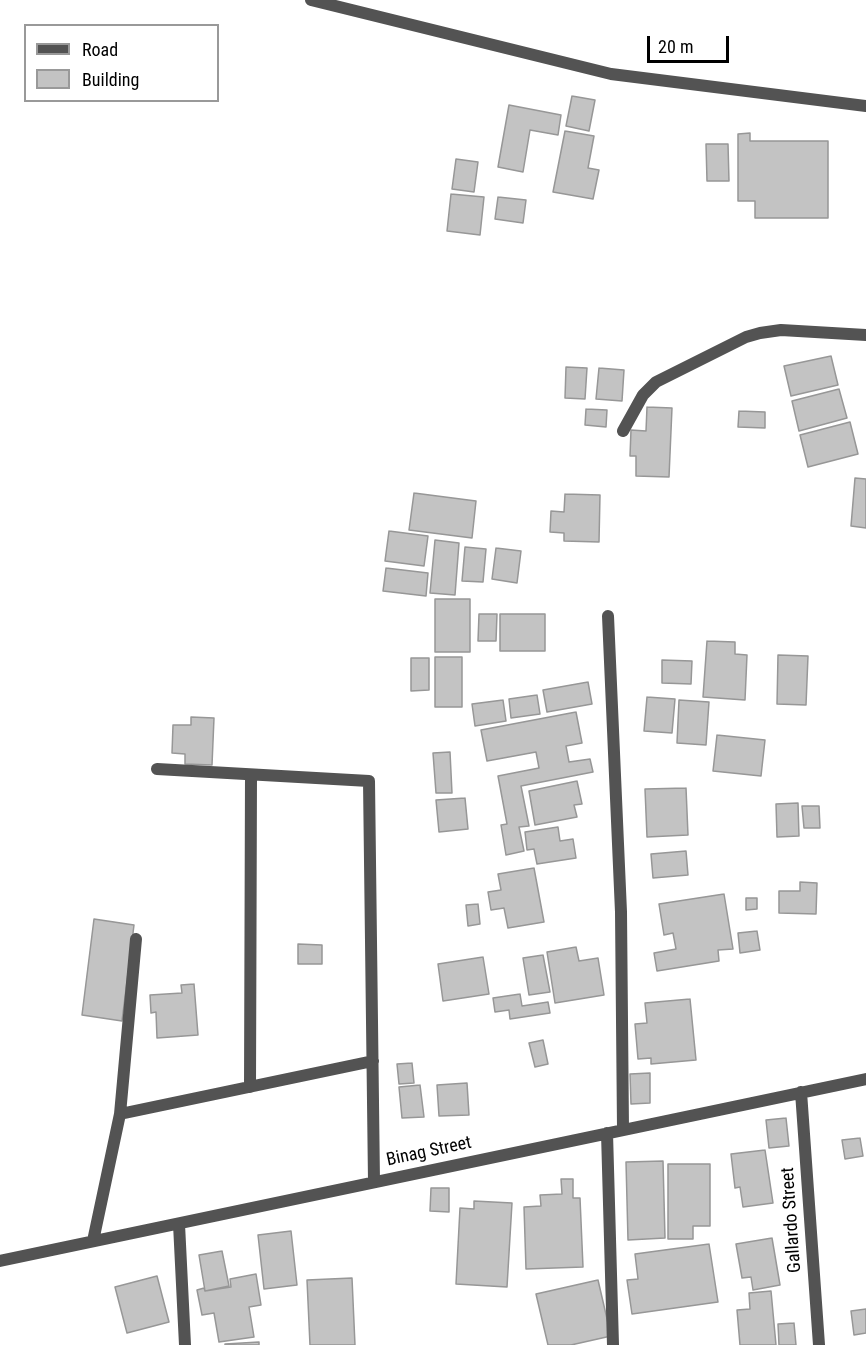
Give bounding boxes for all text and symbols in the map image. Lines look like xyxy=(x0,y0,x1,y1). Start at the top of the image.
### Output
legend xyxy=(24,24,219,102)
scale bar xyxy=(650,24,732,62)
text: 20 m xyxy=(658,36,693,57)
text: Road xyxy=(82,39,118,60)
text: Building xyxy=(82,69,139,90)
street label: Binag Street xyxy=(384,1132,474,1172)
street label: Gallardo Street xyxy=(778,1167,806,1273)

